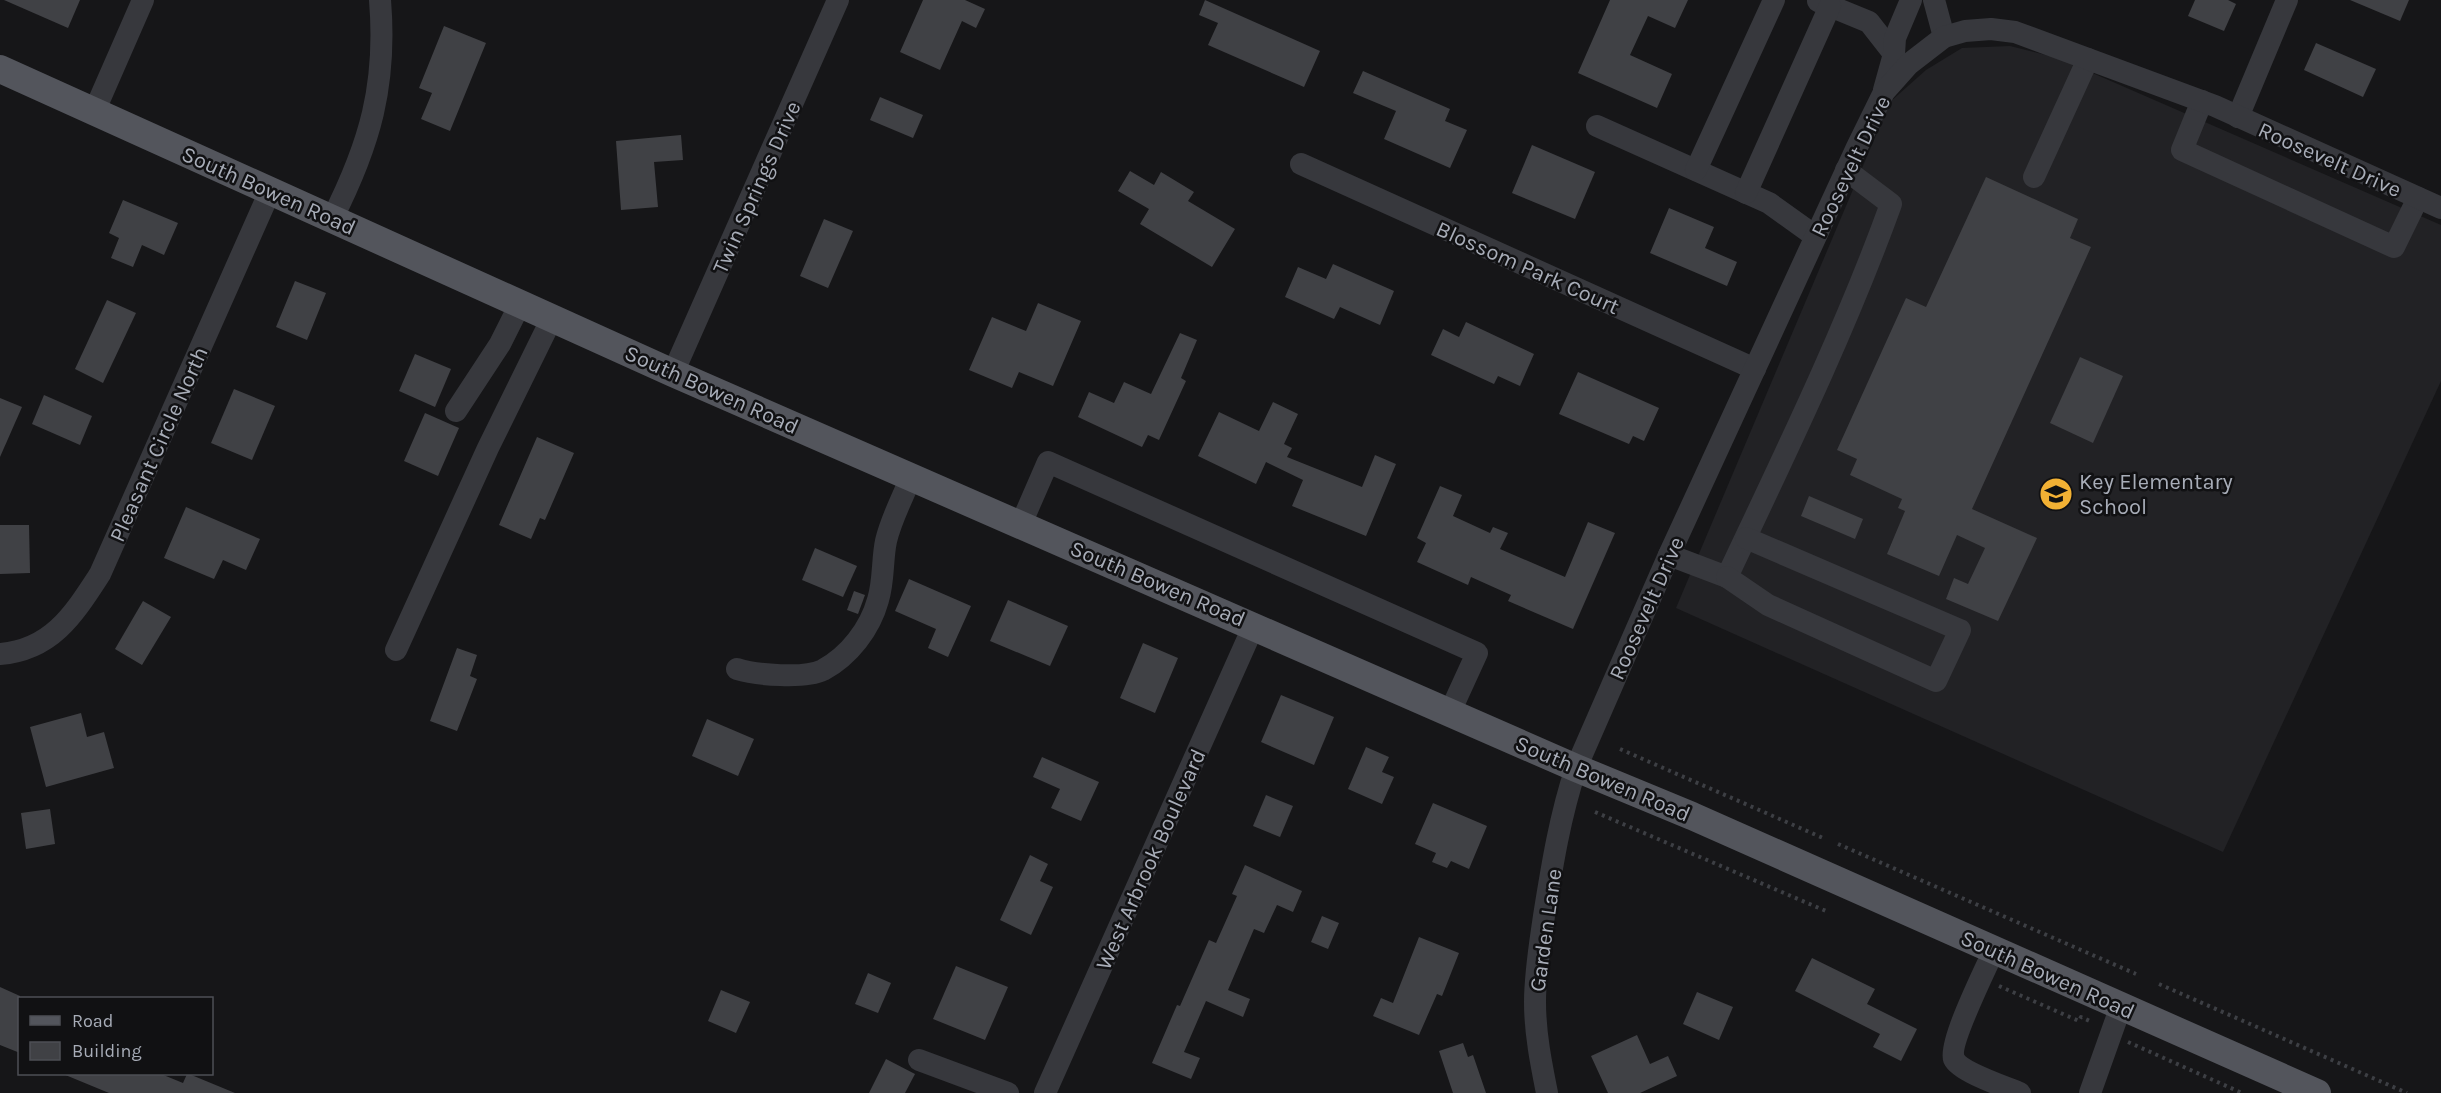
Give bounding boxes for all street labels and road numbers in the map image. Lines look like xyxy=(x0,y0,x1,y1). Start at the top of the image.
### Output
street label: Roosevelt Drive xyxy=(1806,92,1896,241)
street label: Twin Springs Drive xyxy=(707,97,807,278)
street label: Roosevelt Drive xyxy=(2254,117,2405,203)
street label: South Bowen Road xyxy=(178,141,360,241)
street label: Blossom Park Court xyxy=(1432,216,1623,320)
street label: South Bowen Road xyxy=(621,340,803,440)
street label: Pleasant Circle North xyxy=(104,343,214,546)
street label: Roosevelt Drive xyxy=(1604,533,1690,684)
street label: South Bowen Road xyxy=(1066,535,1249,633)
street label: South Bowen Road xyxy=(1511,730,1694,828)
street label: West Arbrook Boulevard xyxy=(1090,745,1211,974)
street label: Garden Lane xyxy=(1524,867,1567,993)
street label: South Bowen Road xyxy=(1957,925,2139,1025)

